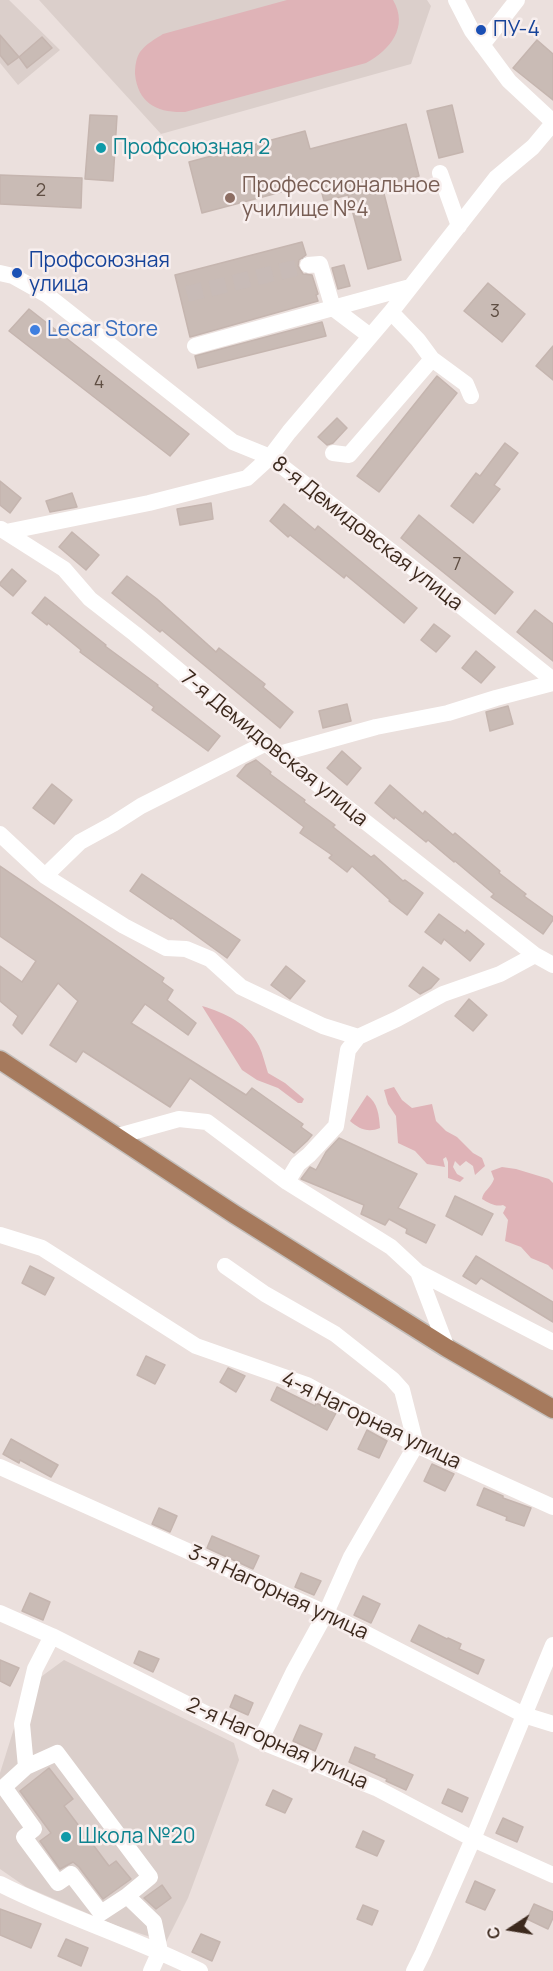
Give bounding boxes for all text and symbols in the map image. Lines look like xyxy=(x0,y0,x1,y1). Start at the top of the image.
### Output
place label: ПУ-4 xyxy=(493,17,540,43)
marker: ПУ-4 xyxy=(474,23,488,37)
place label: Профсоюзная 2 xyxy=(113,135,270,161)
marker: Профсоюзная 2 xyxy=(94,141,108,155)
place label: Профессиональное училище №4 xyxy=(242,173,440,223)
house number: 2 xyxy=(36,180,46,202)
marker: Профессиональное училище №4 xyxy=(223,191,237,205)
place label: Профсоюзная улица xyxy=(29,248,170,298)
marker: Профсоюзная улица xyxy=(10,266,24,280)
house number: 3 xyxy=(490,301,500,323)
place label: Lecar Store xyxy=(47,317,158,343)
marker: Lecar Store xyxy=(28,323,42,337)
house number: 4 xyxy=(94,372,104,394)
street label: 8-я Демидовская улица xyxy=(266,451,468,617)
house number: 7 xyxy=(452,554,462,576)
street label: 7-я Демидовская улица xyxy=(175,666,373,832)
street label: 4-я Нагорная улица xyxy=(277,1367,465,1475)
street label: 3-я Нагорная улица xyxy=(184,1540,372,1646)
street label: 2-я Нагорная улица xyxy=(182,1693,372,1795)
place label: Школа №20 xyxy=(78,1824,196,1850)
marker: Школа №20 xyxy=(59,1830,73,1844)
north arrow xyxy=(481,1899,541,1959)
text: С xyxy=(481,1925,505,1941)

